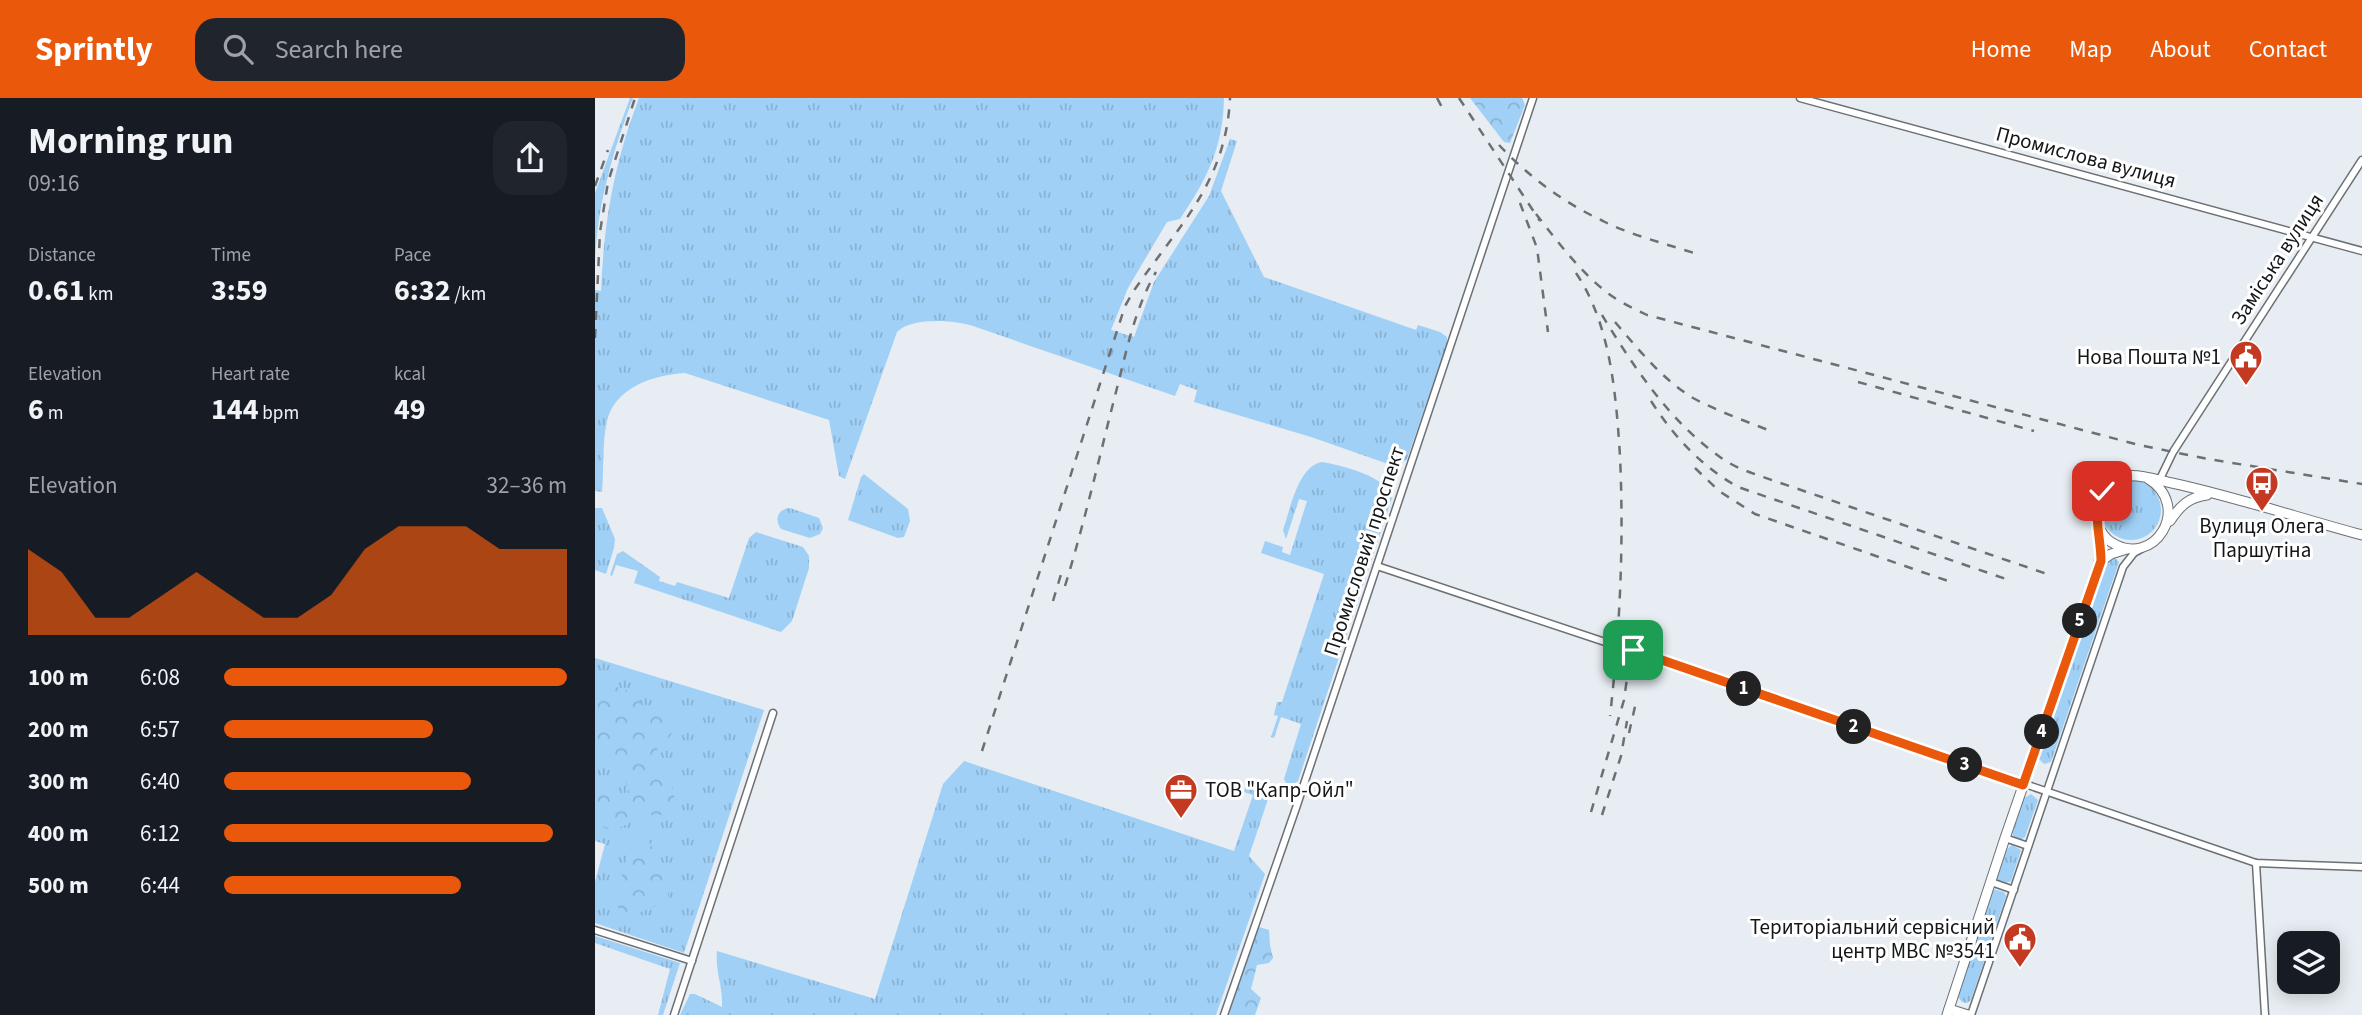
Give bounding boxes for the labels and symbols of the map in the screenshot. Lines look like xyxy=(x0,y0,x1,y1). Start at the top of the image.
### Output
street label: Промислова вулиця xyxy=(1993,119,2179,195)
street label: Заміська вулиця xyxy=(2223,187,2331,331)
public building icon: Нова Пошта №1 xyxy=(2227,338,2265,387)
place label: Нова Пошта №1 xyxy=(2077,342,2221,372)
street label: Промисловий проспект xyxy=(1316,442,1412,660)
pin xyxy=(2072,461,2132,521)
bus stop icon: Вулиця Олега Паршутіна xyxy=(2243,464,2281,513)
place label: Вулиця Олега Паршутіна xyxy=(2199,511,2325,565)
pin: 5 xyxy=(2063,603,2097,638)
pin xyxy=(1603,620,1663,680)
pin: 1 xyxy=(1727,672,1761,706)
pin: 2 xyxy=(1837,710,1871,744)
pin: 4 xyxy=(2025,714,2059,750)
pin: 3 xyxy=(1947,748,1983,782)
office icon: ТОВ "Капр-Ойл" xyxy=(1162,771,1200,820)
place label: ТОВ "Капр-Ойл" xyxy=(1205,775,1354,805)
place label: Територіальний сервісний центр МВС №3541 xyxy=(1750,912,1995,966)
public building icon: Територіальний сервісний центр МВС №3541 xyxy=(2001,920,2039,969)

